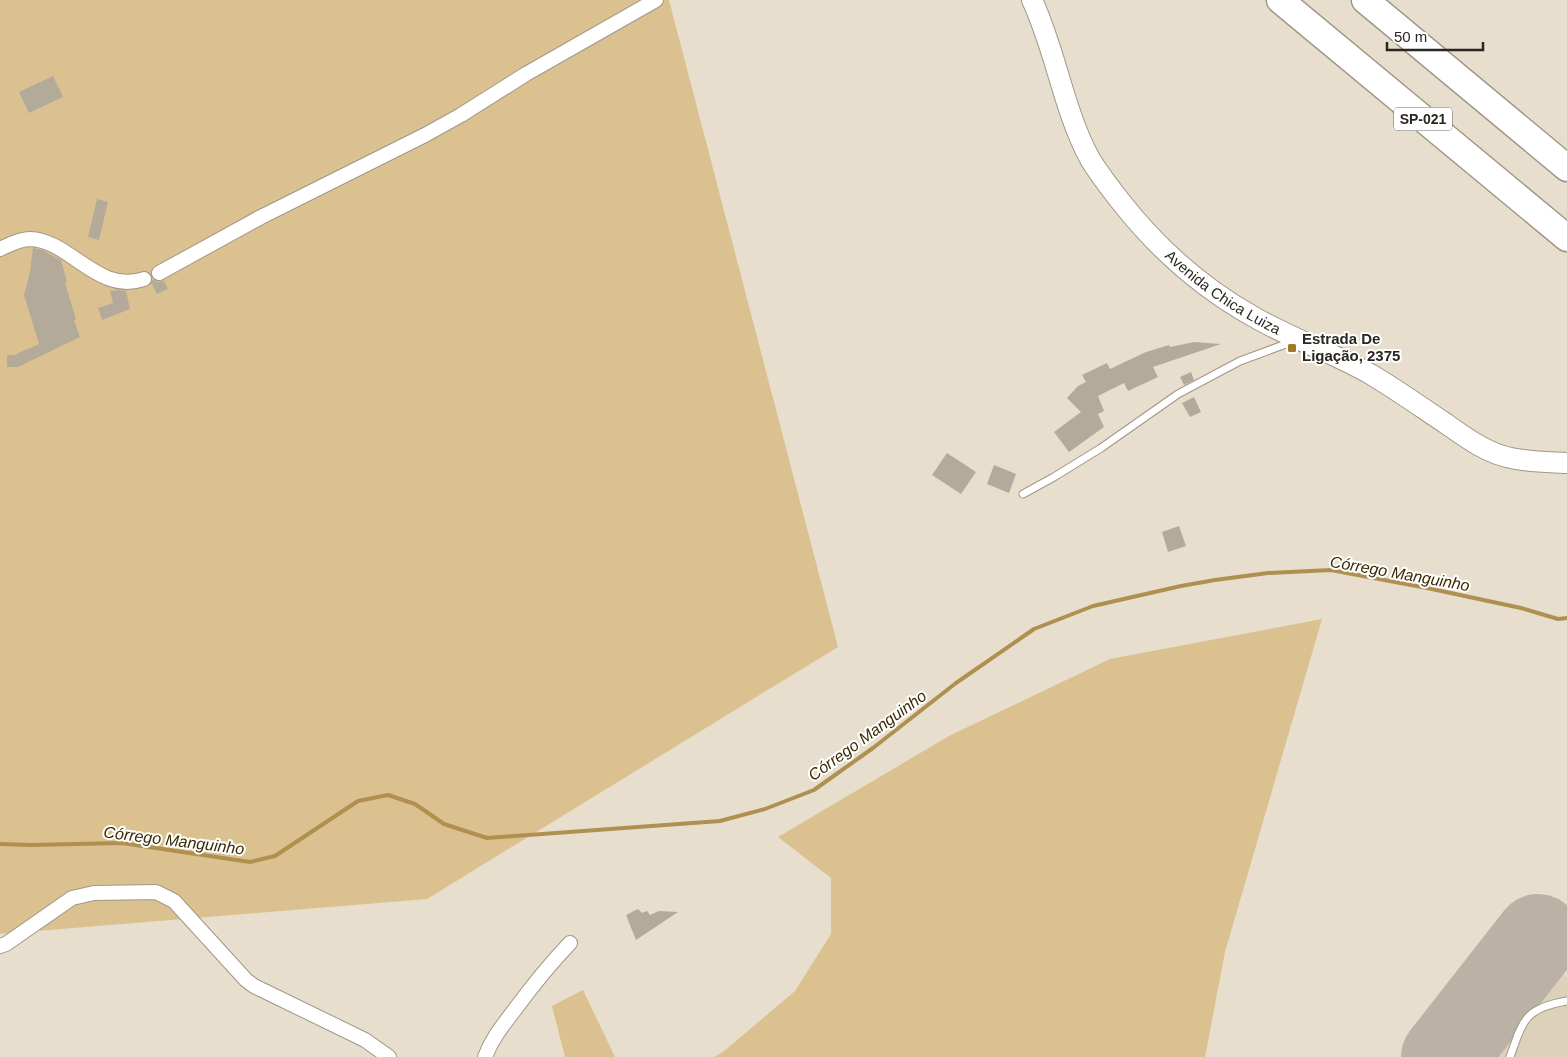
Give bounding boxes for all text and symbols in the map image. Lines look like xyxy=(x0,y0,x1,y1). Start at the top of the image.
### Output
scale bar xyxy=(1387,20,1483,52)
text: 50 m xyxy=(1394,28,1427,45)
road number: SP-021 xyxy=(1394,108,1452,130)
street label: Avenida Chica Luiza xyxy=(1162,247,1284,338)
place label: Estrada De Ligação, 2375 xyxy=(1302,330,1400,364)
marker: Estrada De Ligação, 2375 xyxy=(1286,342,1298,354)
water label: Córrego Manguinho xyxy=(1329,553,1471,594)
water label: Córrego Manguinho xyxy=(805,687,930,784)
water label: Córrego Manguinho xyxy=(103,823,245,858)

